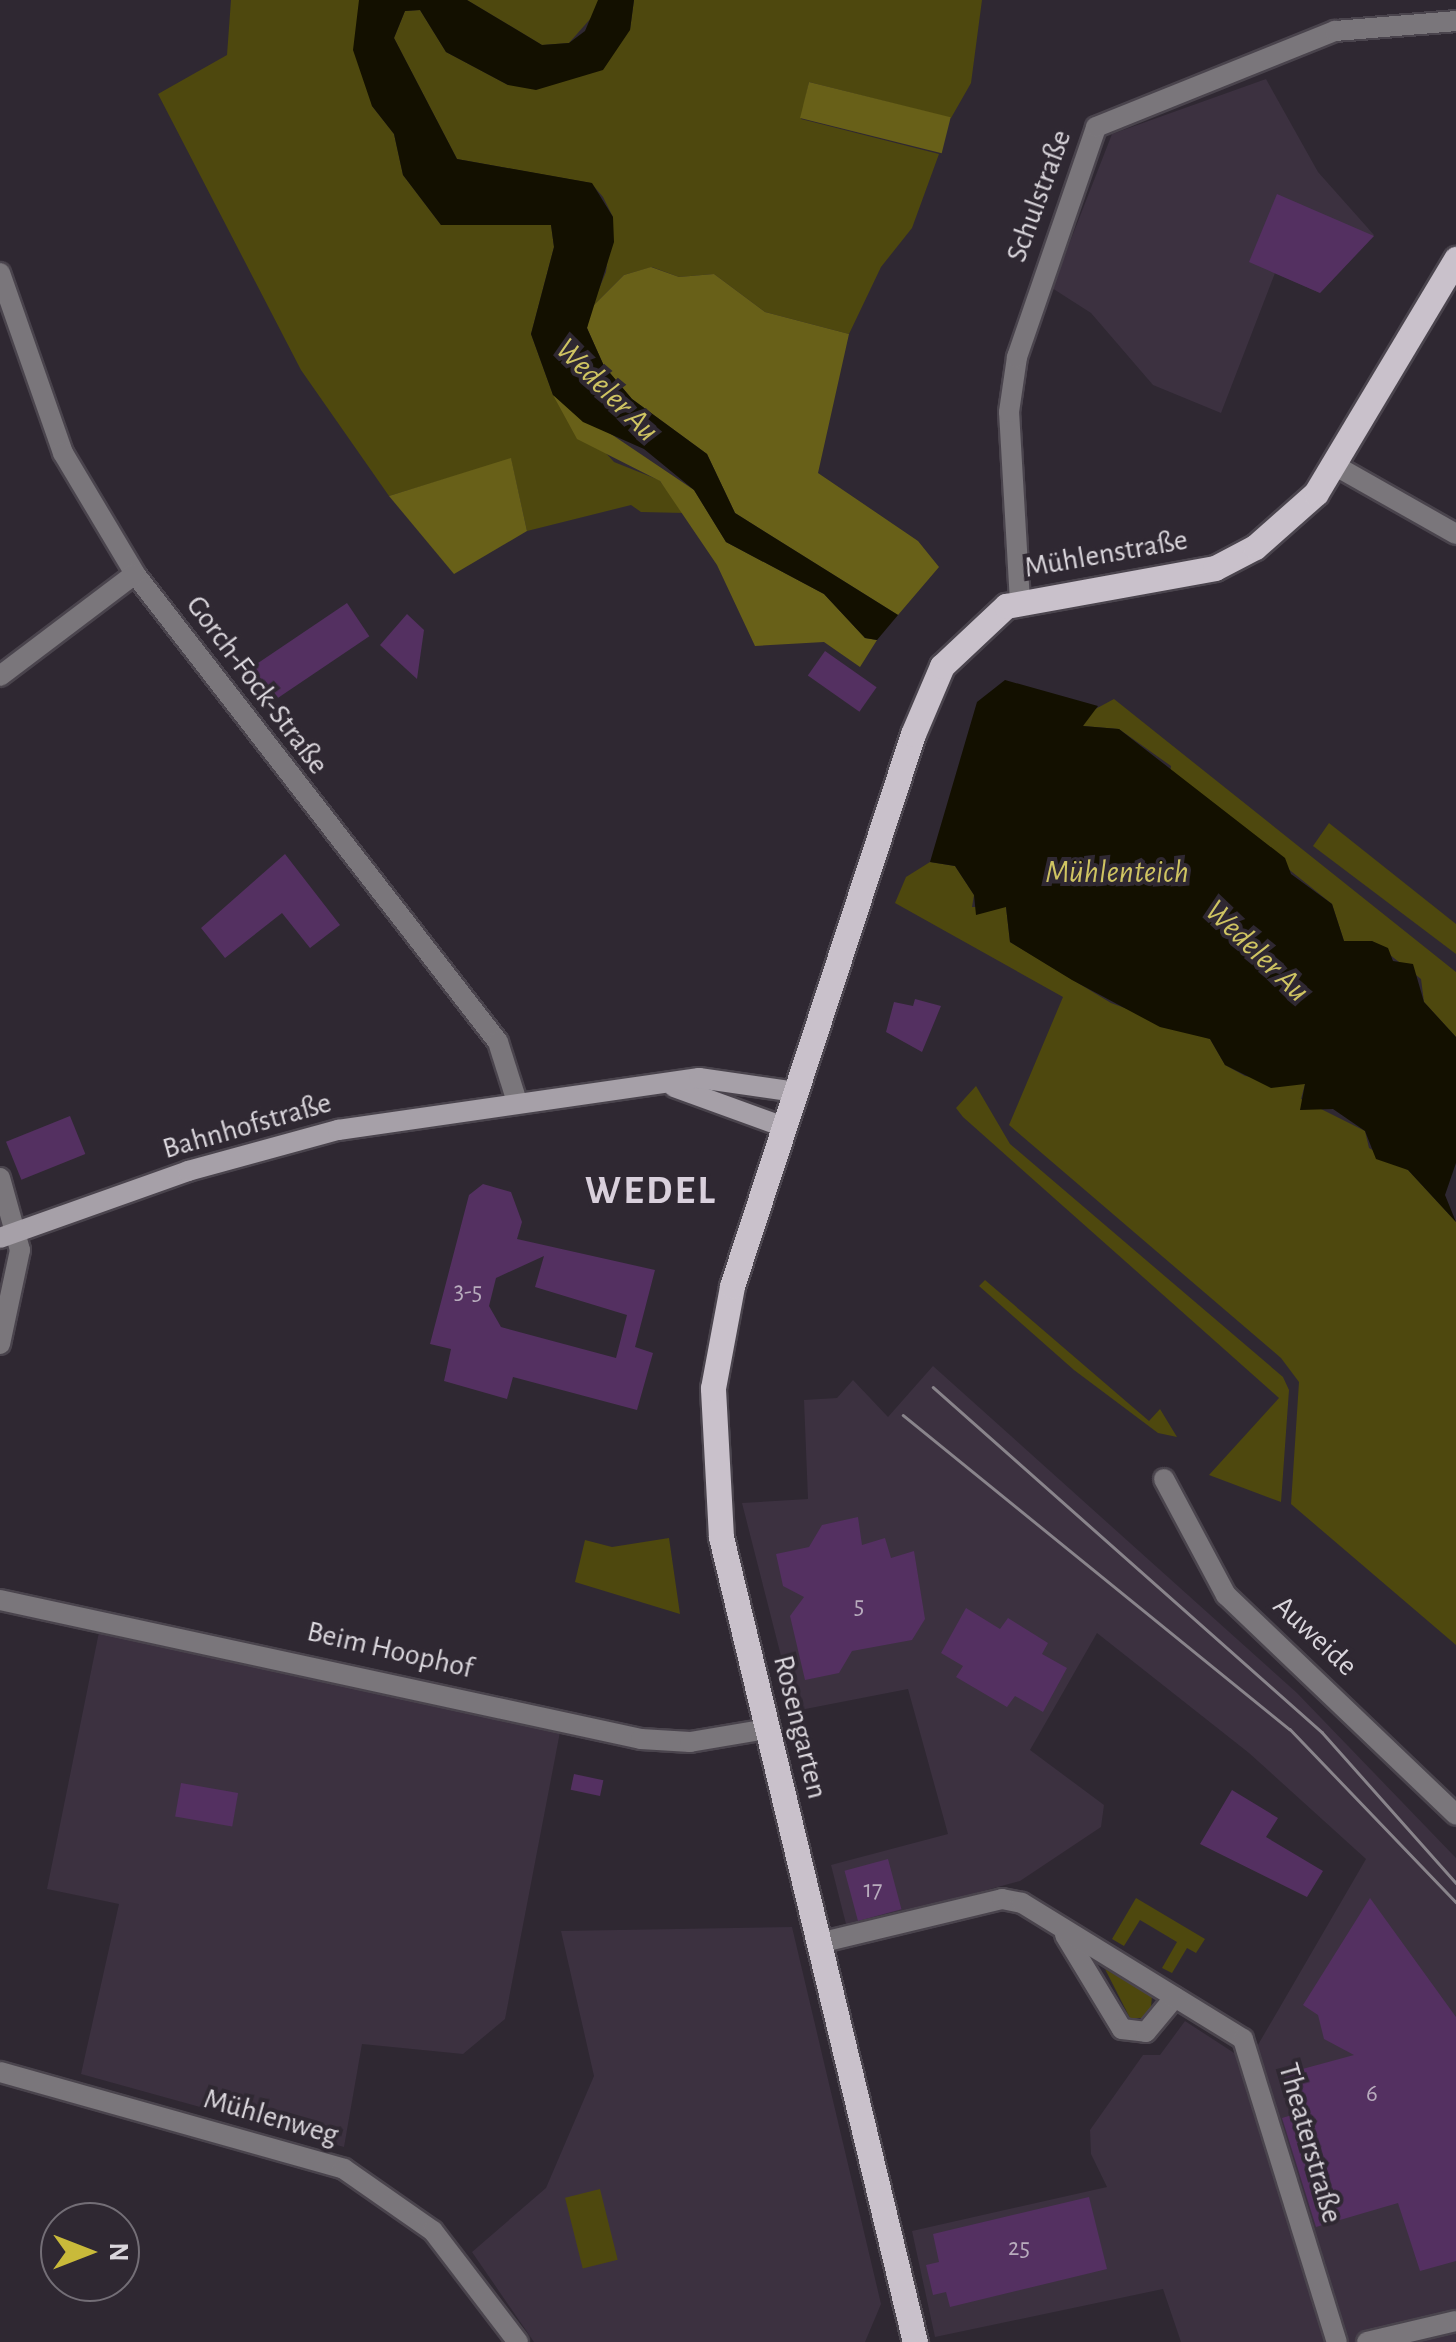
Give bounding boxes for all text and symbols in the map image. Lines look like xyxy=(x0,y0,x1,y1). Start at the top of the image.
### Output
street label: Schulstraße xyxy=(999,125,1079,267)
water label: Wedeler Au xyxy=(547,330,667,450)
street label: Mühlenstraße xyxy=(1022,522,1190,586)
street label: Gorch-Fock-Straße xyxy=(178,588,336,782)
water label: Mühlenteich xyxy=(1045,853,1189,891)
water label: Wedeler Au xyxy=(1197,892,1317,1010)
street label: Bahnhofstraße xyxy=(158,1085,336,1167)
district label: WEDEL xyxy=(585,1167,717,1215)
house number: 3-5 xyxy=(454,1277,482,1307)
street label: Auweide xyxy=(1265,1588,1365,1684)
house number: 5 xyxy=(854,1591,864,1621)
street label: Beim Hoophof xyxy=(303,1613,477,1687)
street label: Rosengarten xyxy=(765,1652,835,1802)
house number: 17 xyxy=(863,1875,883,1905)
street label: Theaterstraße xyxy=(1270,2059,1350,2227)
house number: 6 xyxy=(1366,2079,1378,2109)
street label: Mühlenweg xyxy=(200,2081,342,2153)
north arrow xyxy=(40,2202,140,2302)
house number: 25 xyxy=(1008,2233,1030,2263)
text: N xyxy=(104,2242,132,2262)

